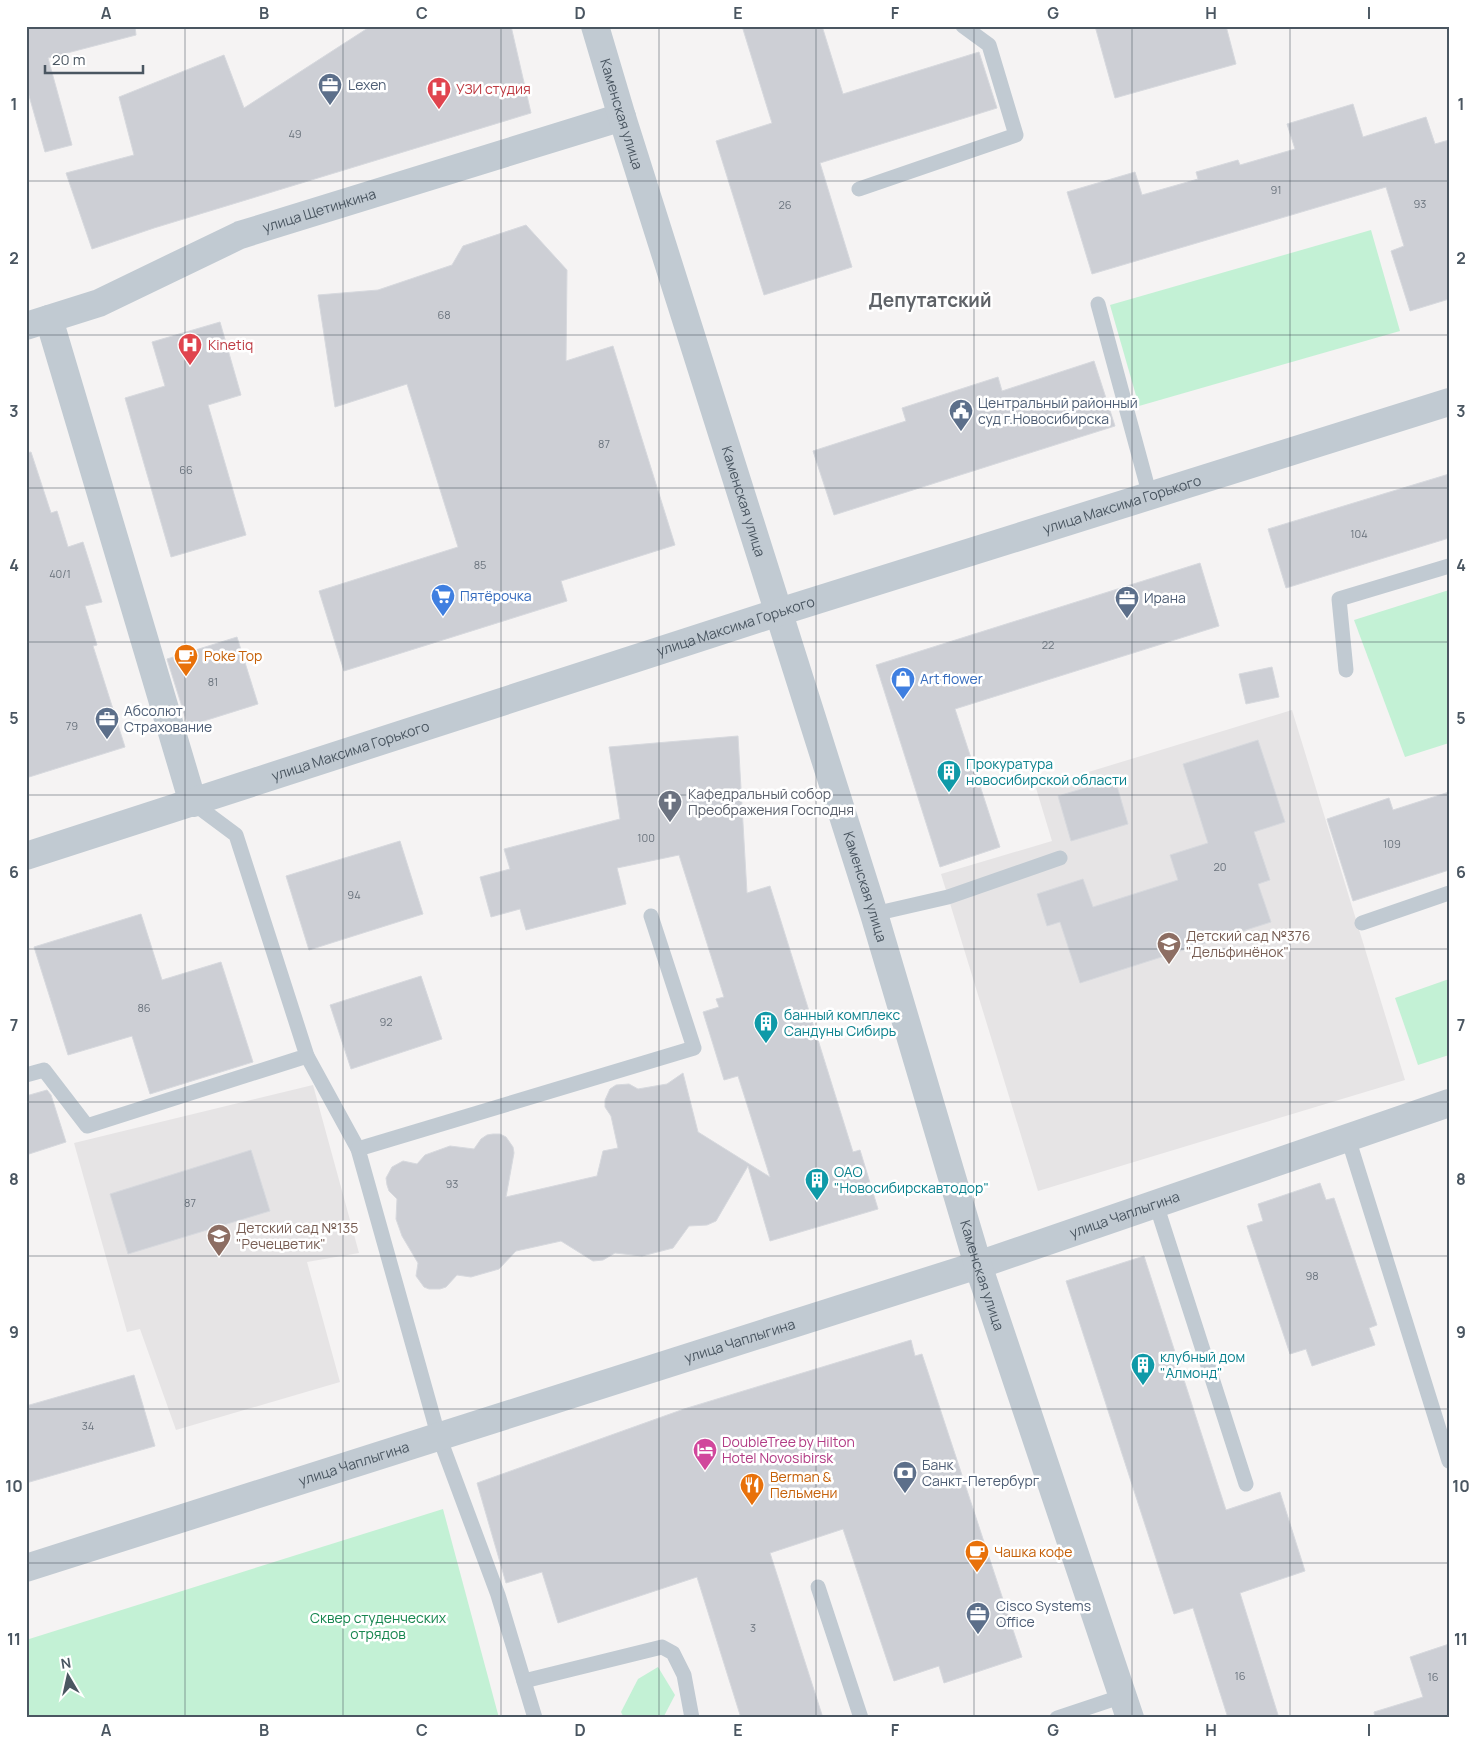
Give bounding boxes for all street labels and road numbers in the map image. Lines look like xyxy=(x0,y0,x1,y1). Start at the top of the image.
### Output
street label: Каменская улица xyxy=(596,56,648,172)
street label: улица Щетинкина xyxy=(260,184,378,237)
street label: Каменская улица xyxy=(718,444,770,559)
street label: улица Максима Горького xyxy=(1040,470,1203,538)
street label: улица Максима Горького xyxy=(654,591,817,660)
street label: улица Максима Горького xyxy=(269,716,432,785)
street label: Каменская улица xyxy=(839,829,892,944)
street label: улица Чаплыгина xyxy=(1067,1186,1182,1242)
street label: Каменская улица xyxy=(956,1218,1009,1333)
street label: улица Чаплыгина xyxy=(682,1314,797,1367)
street label: улица Чаплыгина xyxy=(296,1437,411,1490)

